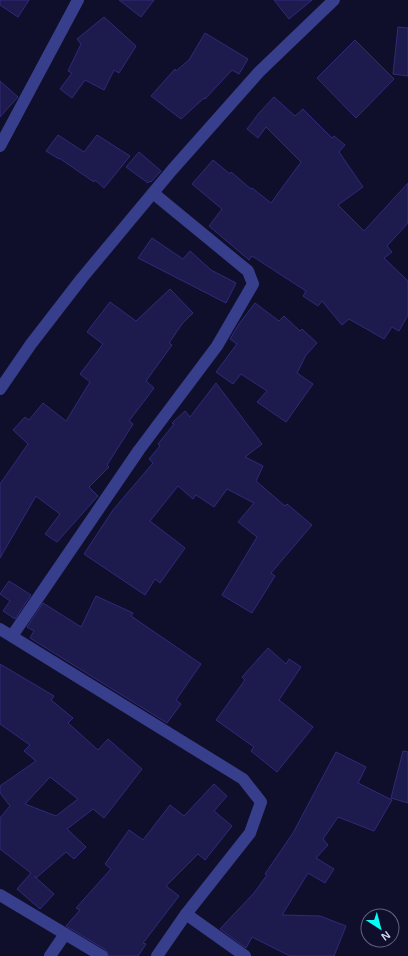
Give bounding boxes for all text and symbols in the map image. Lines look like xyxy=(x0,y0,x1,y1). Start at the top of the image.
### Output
north arrow xyxy=(360,908,400,948)
text: N xyxy=(379,929,393,943)

